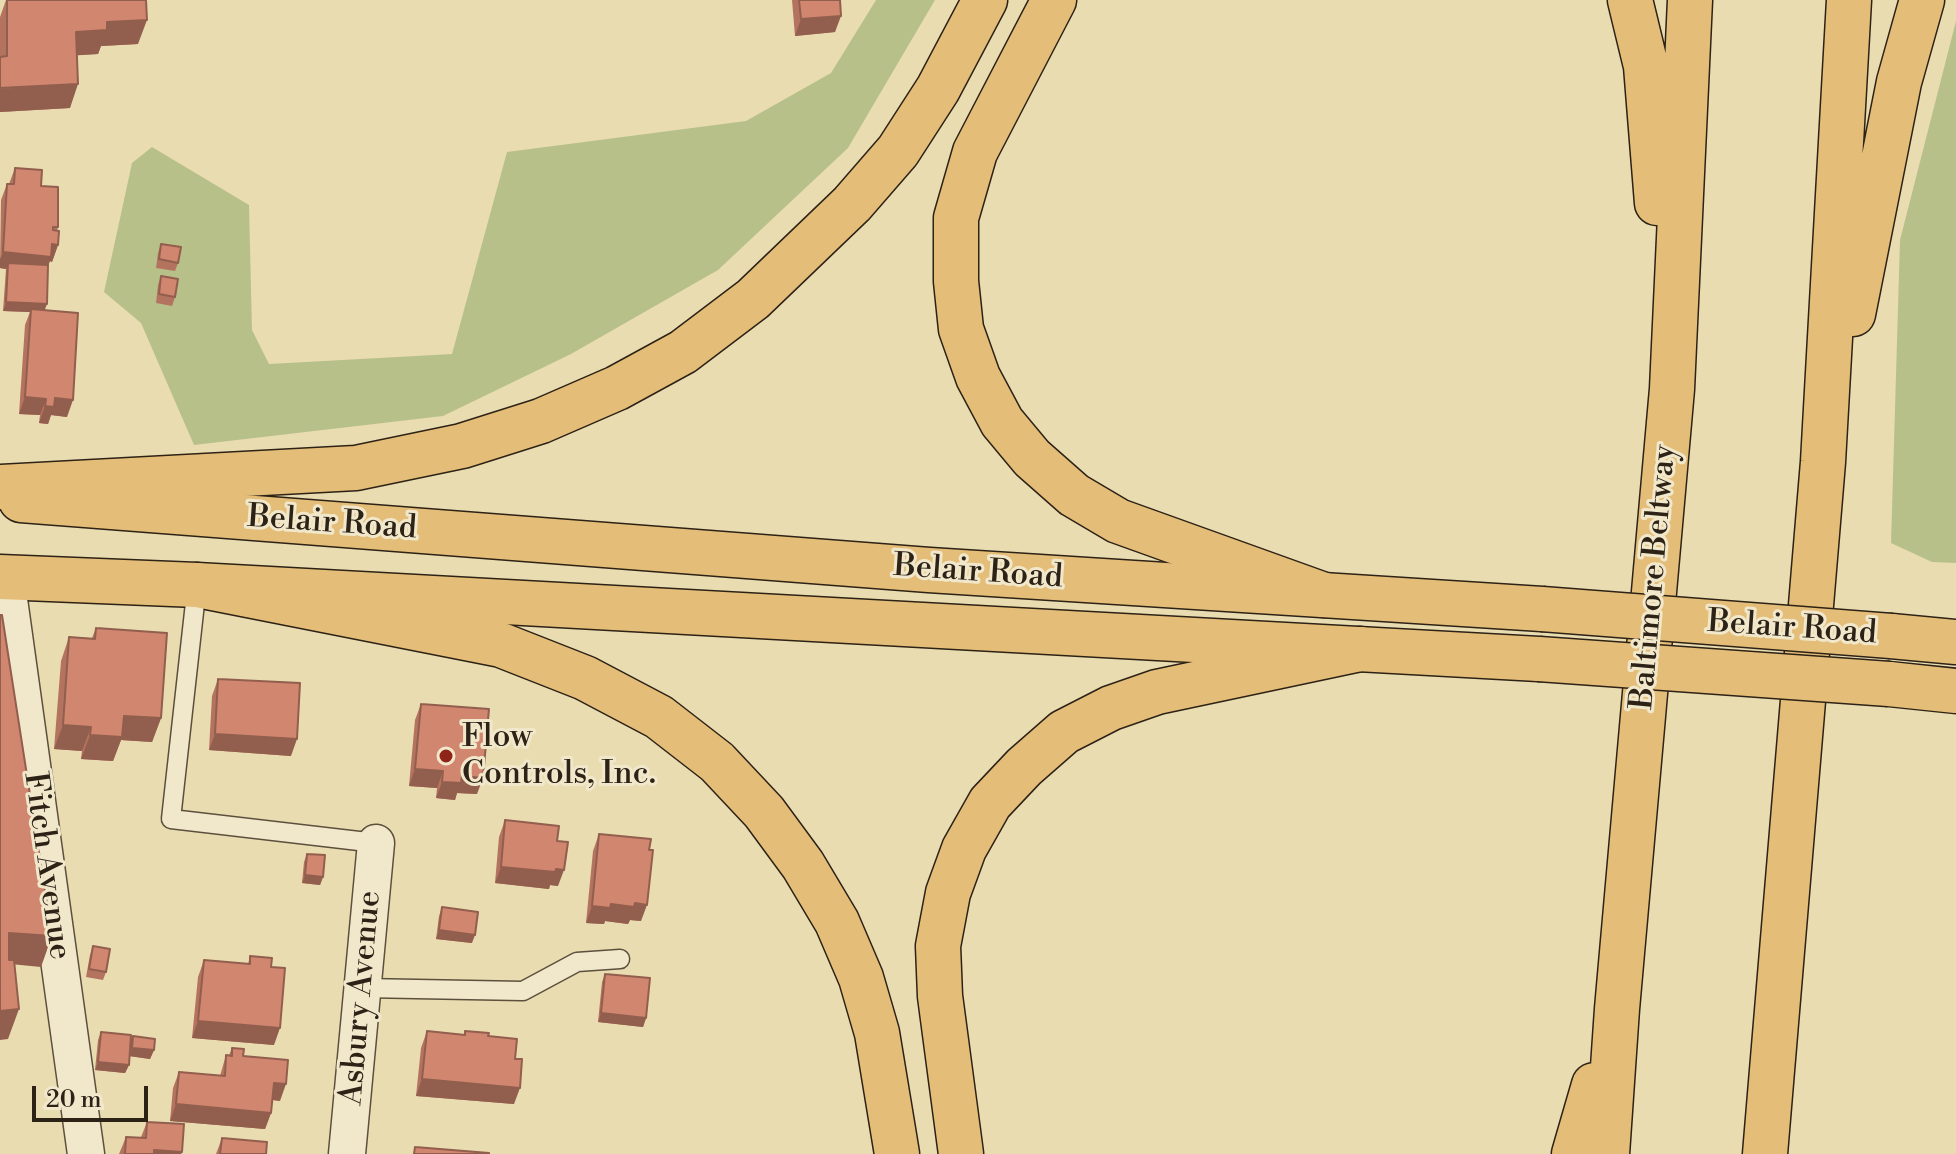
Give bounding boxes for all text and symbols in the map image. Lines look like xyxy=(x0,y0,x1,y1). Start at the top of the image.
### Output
street label: Baltimore Beltway xyxy=(1624,443,1686,711)
street label: Belair Road xyxy=(246,499,418,549)
street label: Belair Road xyxy=(892,548,1064,598)
street label: Belair Road xyxy=(1706,604,1878,654)
place label: Flow Controls, Inc. xyxy=(462,719,656,794)
marker: Flow Controls, Inc. xyxy=(437,747,455,765)
street label: Fitch Avenue xyxy=(14,770,78,962)
street label: Asbury Avenue xyxy=(334,889,390,1107)
scale bar xyxy=(36,1070,152,1120)
text: 20 m xyxy=(46,1085,102,1115)

